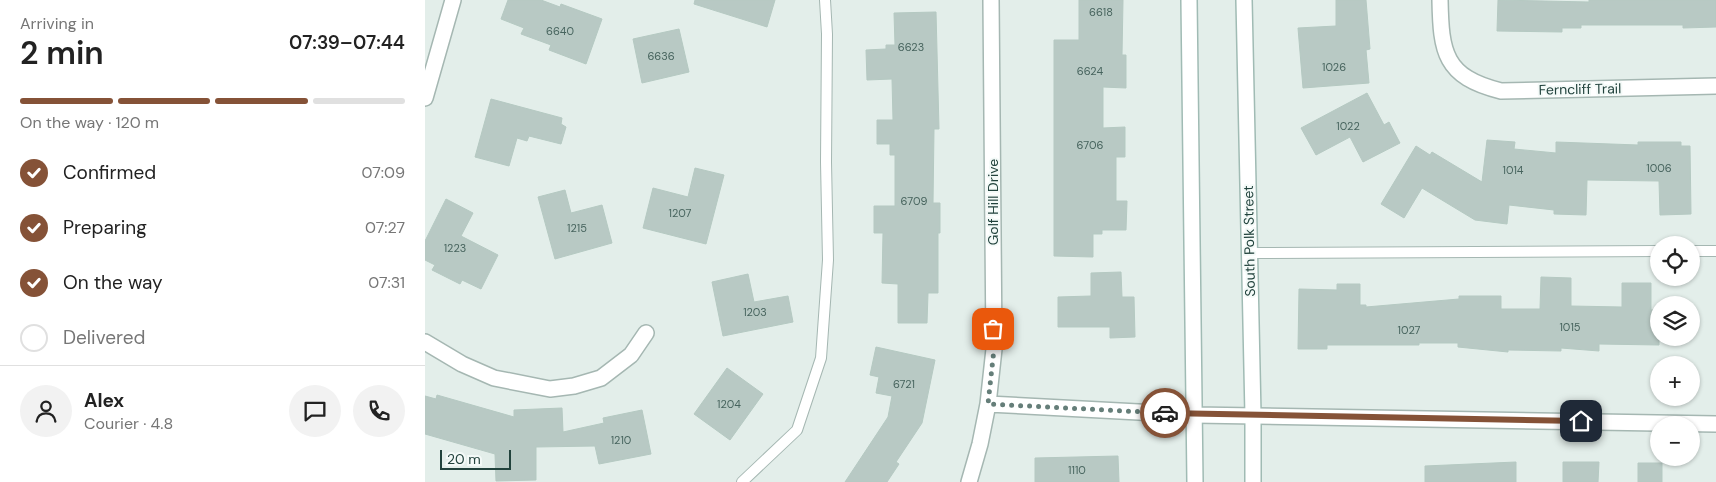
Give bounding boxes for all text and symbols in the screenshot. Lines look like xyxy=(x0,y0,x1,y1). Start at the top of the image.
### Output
house number: 6618 xyxy=(1089,5,1113,19)
text: Arriving in xyxy=(20,13,94,34)
house number: 6640 xyxy=(546,24,574,38)
text: 07:39–07:44 xyxy=(289,30,405,55)
text: 2 min xyxy=(20,32,104,74)
house number: 6623 xyxy=(898,40,924,54)
house number: 6636 xyxy=(647,49,675,63)
house number: 1026 xyxy=(1322,60,1346,74)
house number: 6624 xyxy=(1077,64,1103,78)
street label: Ferncliff Trail xyxy=(1539,79,1621,99)
text: On the way · 120 m xyxy=(20,112,159,133)
house number: 1022 xyxy=(1336,119,1360,133)
house number: 6706 xyxy=(1077,138,1103,152)
icon: check xyxy=(20,159,48,187)
street label: Golf Hill Drive xyxy=(984,159,1002,245)
text: Confirmed xyxy=(63,160,156,185)
house number: 1006 xyxy=(1646,161,1672,175)
text: 07:09 xyxy=(362,162,405,183)
house number: 1014 xyxy=(1502,163,1524,177)
street label: South Polk Street xyxy=(1239,185,1259,297)
house number: 6709 xyxy=(901,194,927,208)
house number: 1207 xyxy=(669,206,692,220)
icon: check xyxy=(20,214,48,242)
text: Preparing xyxy=(63,215,147,240)
text: 07:27 xyxy=(365,217,405,238)
house number: 1215 xyxy=(567,221,587,235)
map controls xyxy=(1650,236,1700,466)
button: locate xyxy=(1650,236,1700,286)
house number: 1223 xyxy=(444,241,466,255)
icon: check xyxy=(20,269,48,297)
text: On the way xyxy=(63,270,163,295)
text: 07:31 xyxy=(368,272,405,293)
button: layers xyxy=(1650,296,1700,346)
house number: 1203 xyxy=(743,305,767,319)
pin xyxy=(972,308,1014,350)
icon: bag xyxy=(979,315,1007,343)
house number: 1015 xyxy=(1559,320,1581,334)
house number: 1027 xyxy=(1398,323,1421,337)
text: Delivered xyxy=(63,325,145,350)
button: + xyxy=(1650,356,1700,406)
house number: 6721 xyxy=(893,377,915,391)
button: person xyxy=(20,385,72,437)
button: chat xyxy=(289,385,341,437)
button: phone xyxy=(353,385,405,437)
text: Alex xyxy=(84,388,124,413)
courier xyxy=(1140,388,1190,438)
house number: 1204 xyxy=(717,397,741,411)
icon: car xyxy=(1151,399,1179,427)
pin xyxy=(1560,400,1602,442)
icon: home xyxy=(1567,407,1595,435)
text: Courier · 4.8 xyxy=(84,413,173,434)
button: − xyxy=(1650,416,1700,466)
house number: 1210 xyxy=(611,433,631,447)
scale bar xyxy=(440,447,511,470)
text: 20 m xyxy=(447,450,481,468)
house number: 1110 xyxy=(1068,463,1086,477)

